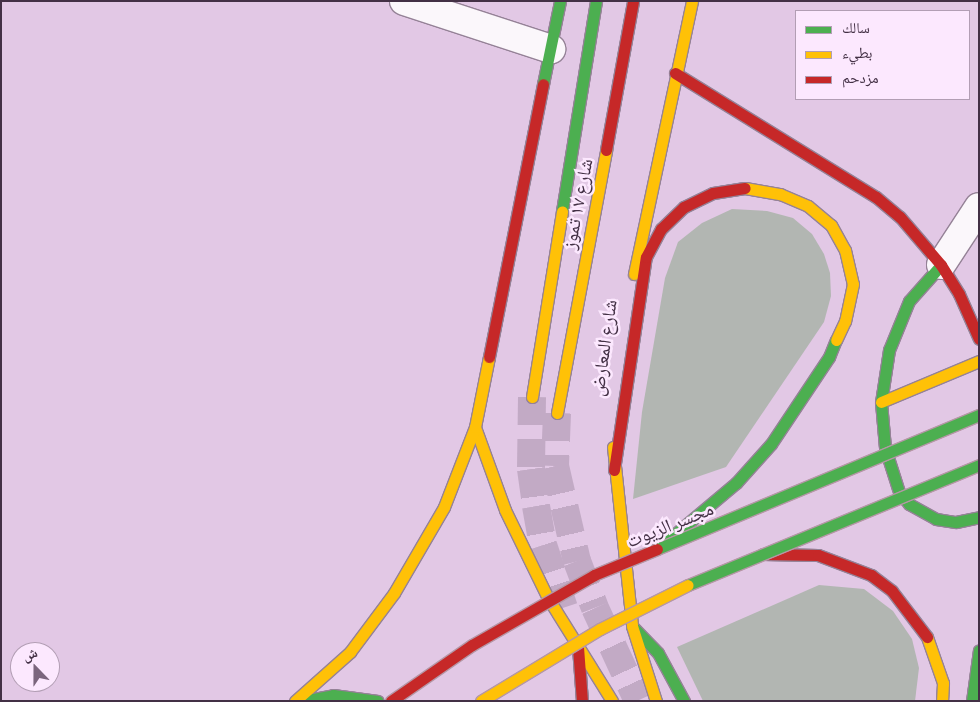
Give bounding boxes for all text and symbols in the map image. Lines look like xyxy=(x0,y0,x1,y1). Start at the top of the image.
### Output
legend xyxy=(795,10,970,100)
text: سالك xyxy=(842,18,870,37)
text: بطيء xyxy=(842,43,872,62)
text: مزدحم xyxy=(842,68,879,87)
street label: شارع ١٧ تموز xyxy=(558,157,598,251)
street label: شارع المعارض xyxy=(586,298,622,398)
street label: مجسر الزيوت xyxy=(623,497,717,553)
north arrow xyxy=(10,642,60,692)
text: ش xyxy=(19,643,40,665)

